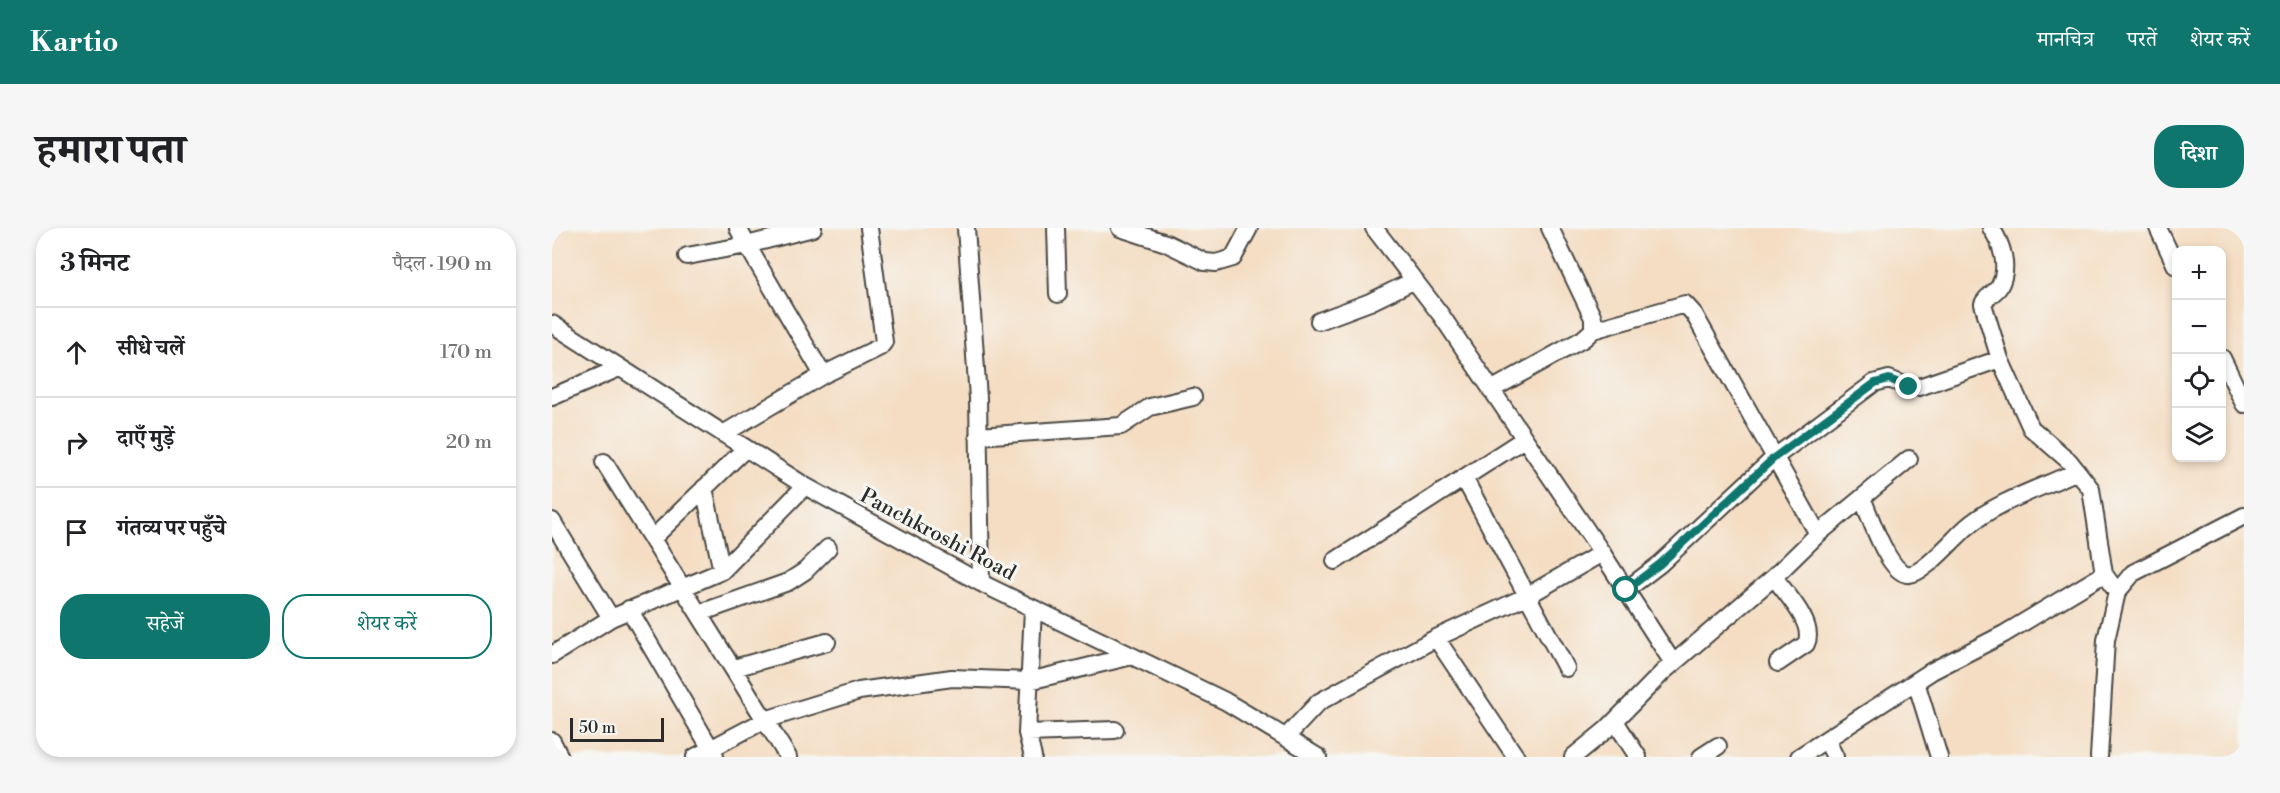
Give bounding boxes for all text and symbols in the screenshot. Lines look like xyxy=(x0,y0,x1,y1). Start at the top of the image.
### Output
text: Kartio xyxy=(30,25,119,60)
text: मानचित्र xyxy=(2037,27,2094,53)
text: परतें xyxy=(2127,27,2157,53)
text: शेयर करें xyxy=(2190,27,2250,53)
text: हमारा पता xyxy=(36,124,186,177)
button: दिशा xyxy=(2154,125,2244,188)
map controls xyxy=(2172,246,2226,462)
button: + xyxy=(2172,246,2226,300)
text: 3 मिनट xyxy=(60,247,129,279)
text: पैदल · 190 m xyxy=(393,252,492,277)
button: − xyxy=(2172,300,2226,354)
text: सीधे चलें xyxy=(117,335,184,362)
icon: ahead xyxy=(60,336,93,369)
text: 170 m xyxy=(440,340,492,365)
button: locate xyxy=(2172,354,2226,408)
route end xyxy=(1895,373,1921,399)
button: layers xyxy=(2172,408,2226,462)
text: दाएँ मुड़ें xyxy=(117,425,174,452)
icon: right xyxy=(60,426,93,459)
text: 20 m xyxy=(446,430,492,455)
street label: Panchkroshi Road xyxy=(855,483,1020,587)
text: गंतव्य पर पहुँचे xyxy=(117,515,226,542)
icon: arrive xyxy=(60,516,93,549)
route start xyxy=(1612,576,1638,602)
button: सहेजें xyxy=(60,594,270,659)
button: शेयर करें xyxy=(282,594,492,659)
scale bar xyxy=(570,715,664,742)
text: 50 m xyxy=(579,718,616,738)

